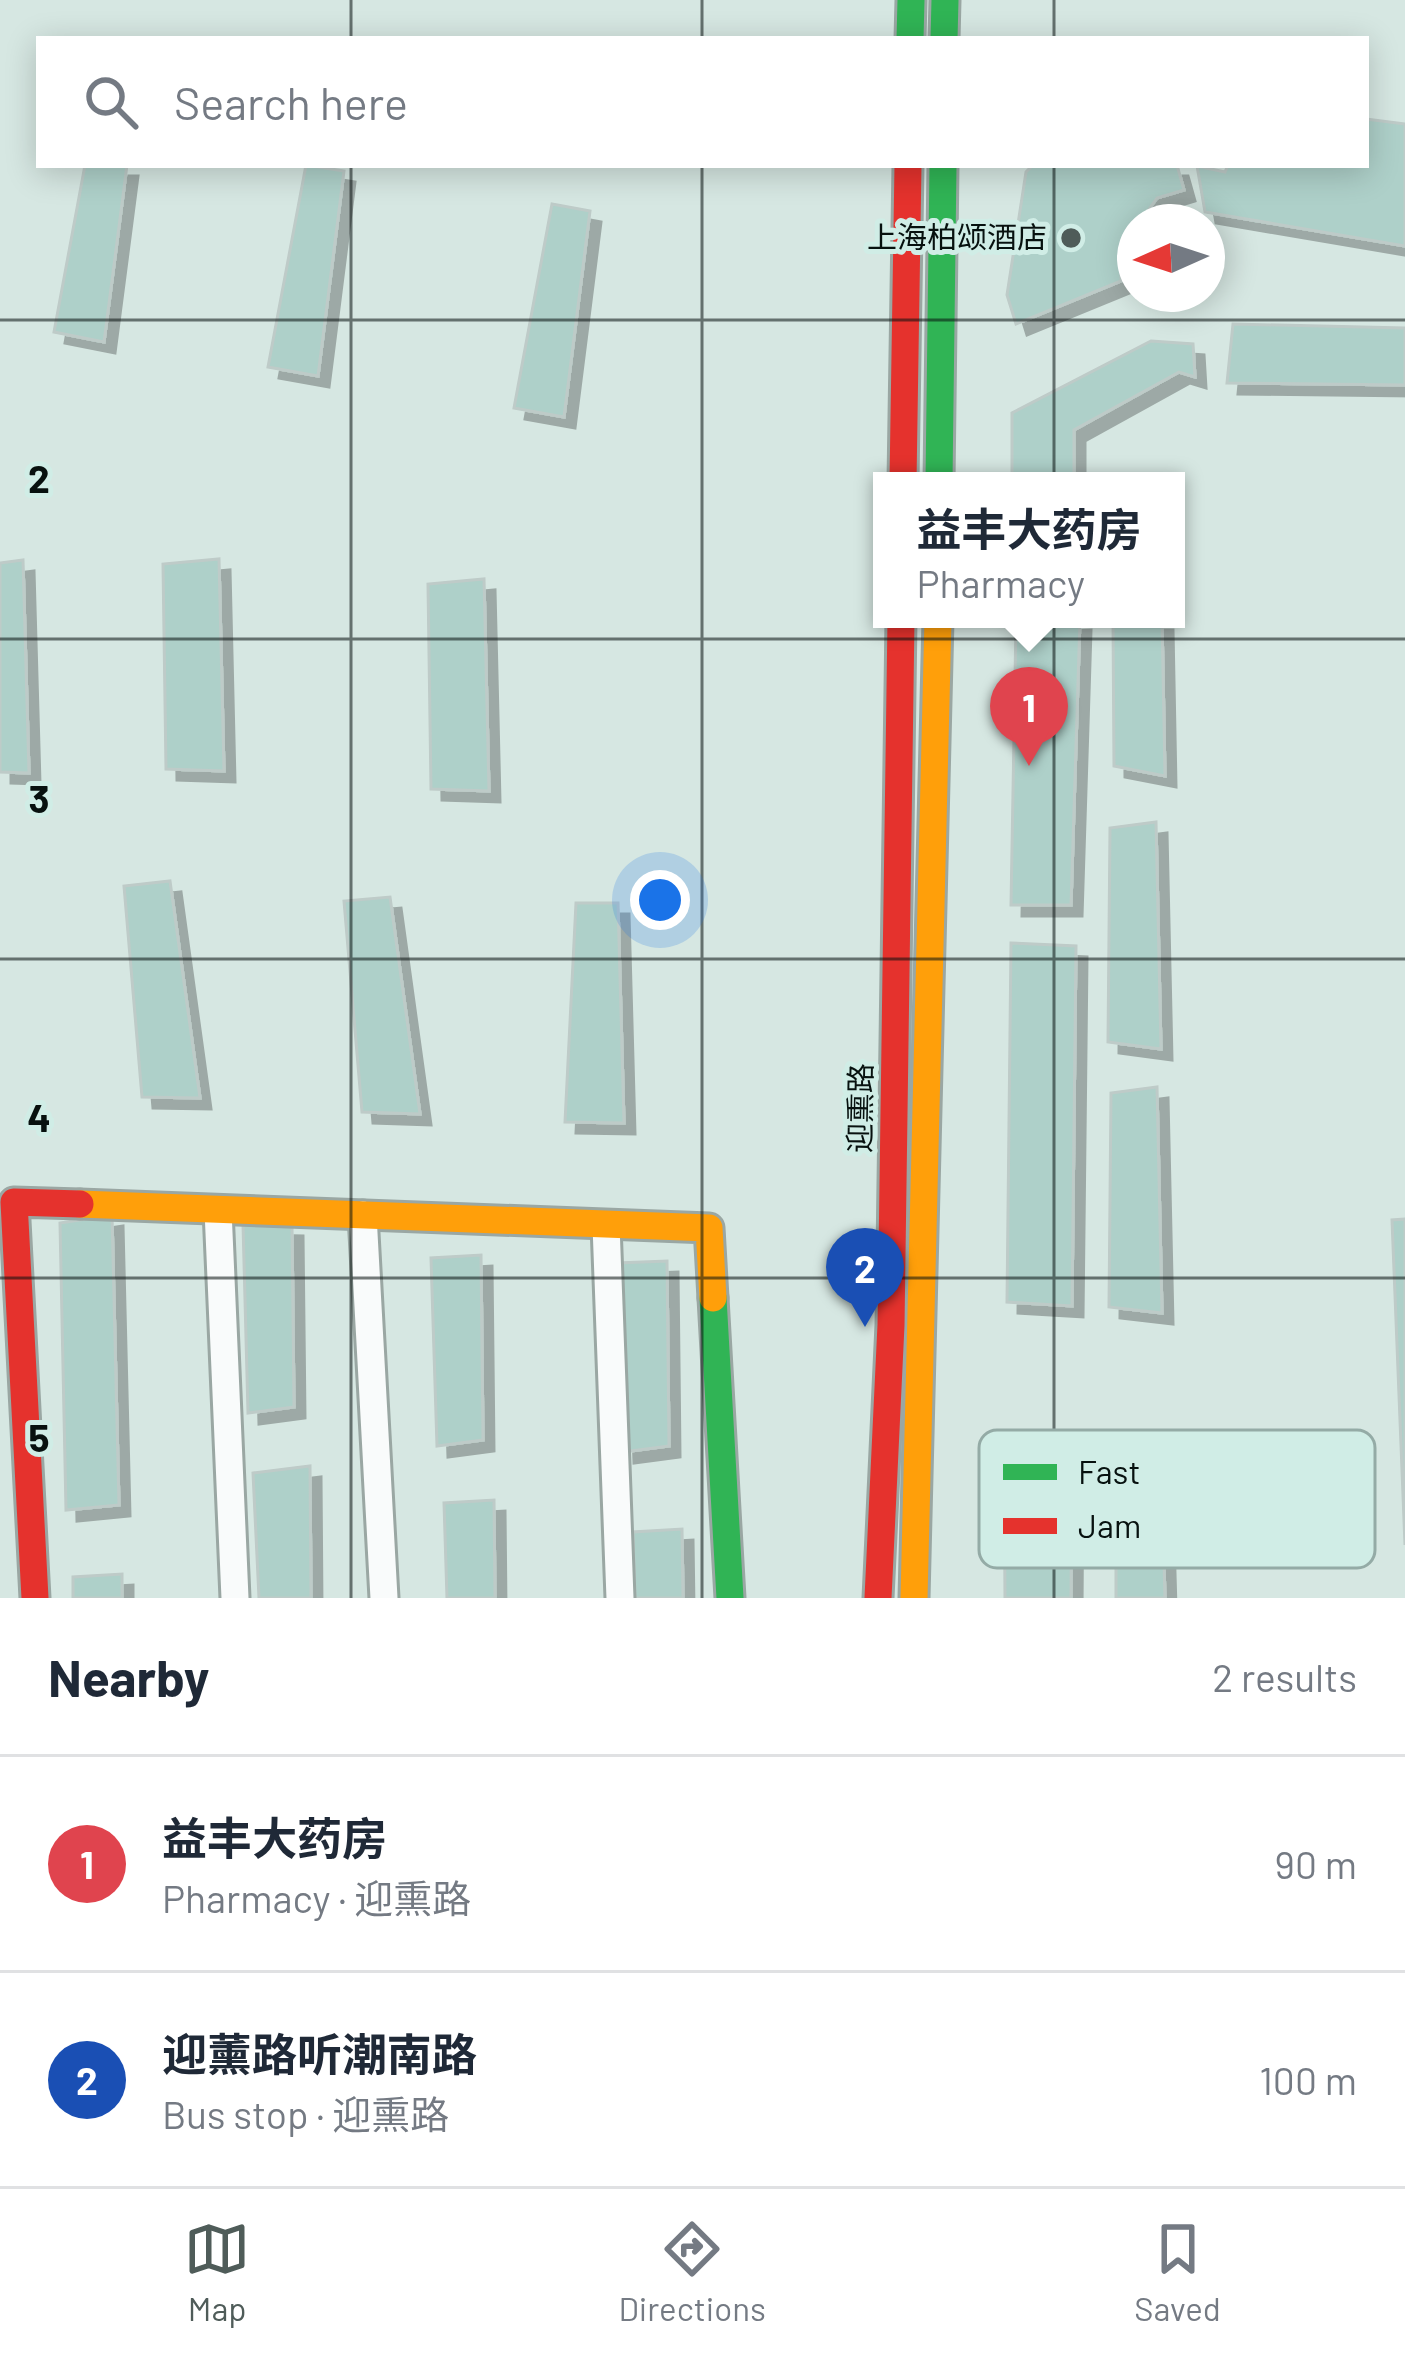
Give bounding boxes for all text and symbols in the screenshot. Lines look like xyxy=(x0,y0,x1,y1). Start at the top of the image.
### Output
search box xyxy=(36,36,1369,168)
icon: search xyxy=(78,69,144,135)
text: Search here xyxy=(174,75,408,129)
north arrow xyxy=(1117,204,1225,312)
place label: 上海柏颂酒店 xyxy=(867,218,1047,254)
marker: 上海柏颂酒店 xyxy=(1058,225,1084,251)
text: 2 xyxy=(28,454,50,501)
popup xyxy=(873,472,1185,628)
text: 益丰大药房 xyxy=(916,501,1142,555)
text: Pharmacy xyxy=(916,559,1085,606)
pin: 1 xyxy=(990,667,1068,766)
text: 3 xyxy=(28,774,50,821)
your location xyxy=(630,870,690,930)
street label: 迎熏路 xyxy=(840,1063,878,1153)
text: 4 xyxy=(27,1093,51,1140)
pin: 2 xyxy=(826,1228,904,1327)
text: 5 xyxy=(28,1413,50,1460)
legend xyxy=(979,1430,1375,1568)
text: Fast xyxy=(1078,1451,1140,1491)
text: Jam xyxy=(1078,1505,1141,1545)
text: Nearby xyxy=(48,1646,209,1707)
text: 2 results xyxy=(1212,1653,1357,1700)
text: 益丰大药房 xyxy=(162,1810,387,1864)
text: 1 xyxy=(80,1840,94,1887)
text: 90 m xyxy=(1275,1840,1357,1887)
text: Pharmacy · 迎熏路 xyxy=(162,1874,471,1921)
text: 迎薰路听潮南路 xyxy=(162,2026,477,2080)
text: 2 xyxy=(76,2056,98,2103)
text: 100 m xyxy=(1259,2056,1357,2103)
text: Bus stop · 迎熏路 xyxy=(162,2090,449,2137)
tab: Map xyxy=(184,2216,250,2328)
tab: Directions xyxy=(618,2216,766,2328)
tab: Saved xyxy=(1134,2216,1221,2328)

